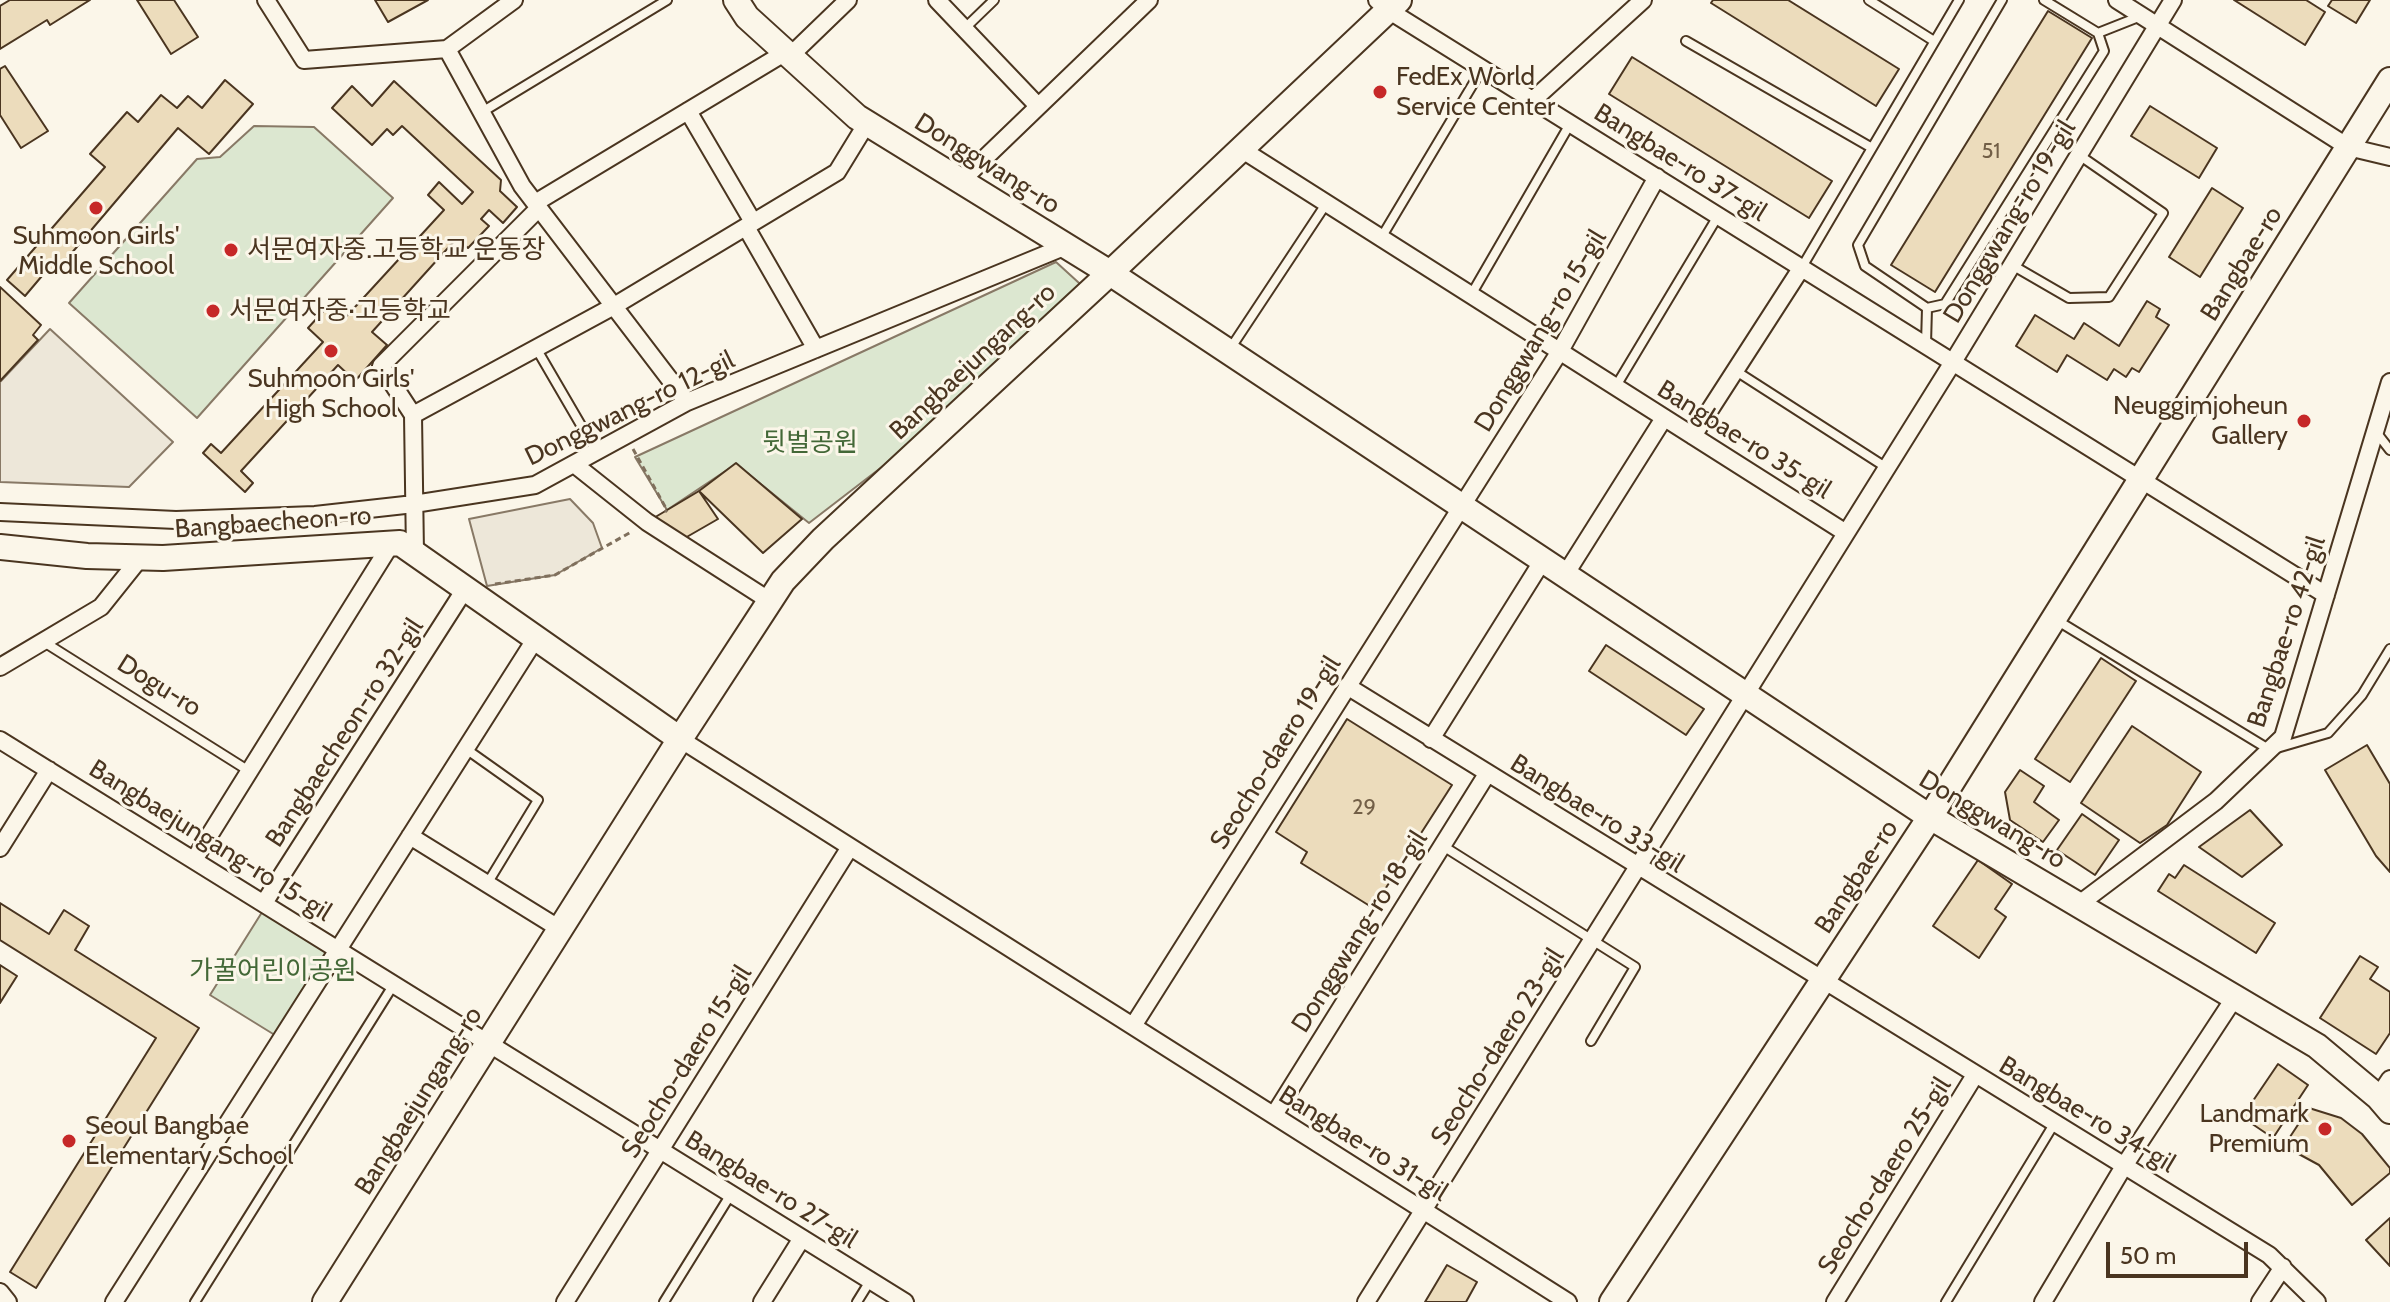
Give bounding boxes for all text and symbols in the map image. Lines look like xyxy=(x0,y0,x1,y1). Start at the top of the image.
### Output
place label: FedEx World Service Center xyxy=(1396,61,1555,122)
marker: FedEx World Service Center xyxy=(1371,83,1389,101)
street label: Bangbae-ro 37-gil xyxy=(1588,97,1772,229)
street label: Donggwang-ro xyxy=(909,107,1065,221)
street label: Donggwang-ro 19-gil xyxy=(1937,115,2083,329)
house number: 51 xyxy=(1981,139,2001,165)
marker: Suhmoon Girls' Middle School xyxy=(87,199,105,217)
street label: Bangbae-ro xyxy=(2195,201,2289,327)
place label: Suhmoon Girls' Middle School xyxy=(13,220,179,282)
street label: Donggwang-ro 15-gil xyxy=(1468,224,1614,438)
place label: 서문여자중.고등학교 운동장 xyxy=(247,234,545,266)
marker: 서문여자중.고등학교 운동장 xyxy=(222,241,240,259)
street label: Bangbaejungang-ro xyxy=(884,277,1062,447)
place label: 서문여자중·고등학교 xyxy=(229,295,450,327)
marker: 서문여자중·고등학교 xyxy=(204,302,222,320)
marker: Suhmoon Girls' High School xyxy=(322,342,340,360)
street label: Donggwang-ro 12-gil xyxy=(520,345,740,473)
place label: Suhmoon Girls' High School xyxy=(248,363,414,424)
street label: Bangbae-ro 35-gil xyxy=(1651,374,1837,506)
place label: Neuggimjoheun Gallery xyxy=(2113,390,2288,452)
marker: Neuggimjoheun Gallery xyxy=(2295,412,2313,430)
park label: 뒷벌공원 xyxy=(762,427,858,459)
street label: Bangbaecheon-ro xyxy=(174,501,372,545)
street label: Bangbae-ro 42-gil xyxy=(2241,532,2333,732)
street label: Bangbaecheon-ro 32-gil xyxy=(259,613,431,853)
street label: Dogu-ro xyxy=(111,648,207,724)
street label: Seocho-daero 19-gil xyxy=(1204,651,1348,855)
street label: Bangbae-ro 33-gil xyxy=(1504,748,1690,880)
street label: Bangbaejungang-ro 15-gil xyxy=(83,754,337,928)
street label: Donggwang-ro xyxy=(1913,764,2071,876)
house number: 29 xyxy=(1352,795,1376,821)
street label: Bangbae-ro xyxy=(1809,814,1905,940)
street label: Donggwang-ro 18-gil xyxy=(1285,826,1435,1038)
street label: Seocho-daero 23-gil xyxy=(1425,943,1571,1151)
park label: 가꿀어린이공원 xyxy=(189,955,357,987)
street label: Seocho-daero 15-gil xyxy=(615,960,759,1164)
street label: Bangbaejungang-ro xyxy=(349,1001,489,1201)
street label: Bangbae-ro 34-gil xyxy=(1993,1050,2181,1180)
street label: Seocho-daero 25-gil xyxy=(1812,1072,1958,1280)
street label: Bangbae-ro 31-gil xyxy=(1273,1080,1453,1208)
place label: Landmark Premium xyxy=(2199,1098,2309,1160)
place label: Seoul Bangbae Elementary School xyxy=(85,1110,293,1172)
marker: Landmark Premium xyxy=(2316,1120,2334,1138)
street label: Bangbae-ro 27-gil xyxy=(679,1125,863,1255)
marker: Seoul Bangbae Elementary School xyxy=(60,1132,78,1150)
scale bar xyxy=(2110,1226,2252,1276)
text: 50 m xyxy=(2120,1241,2176,1270)

